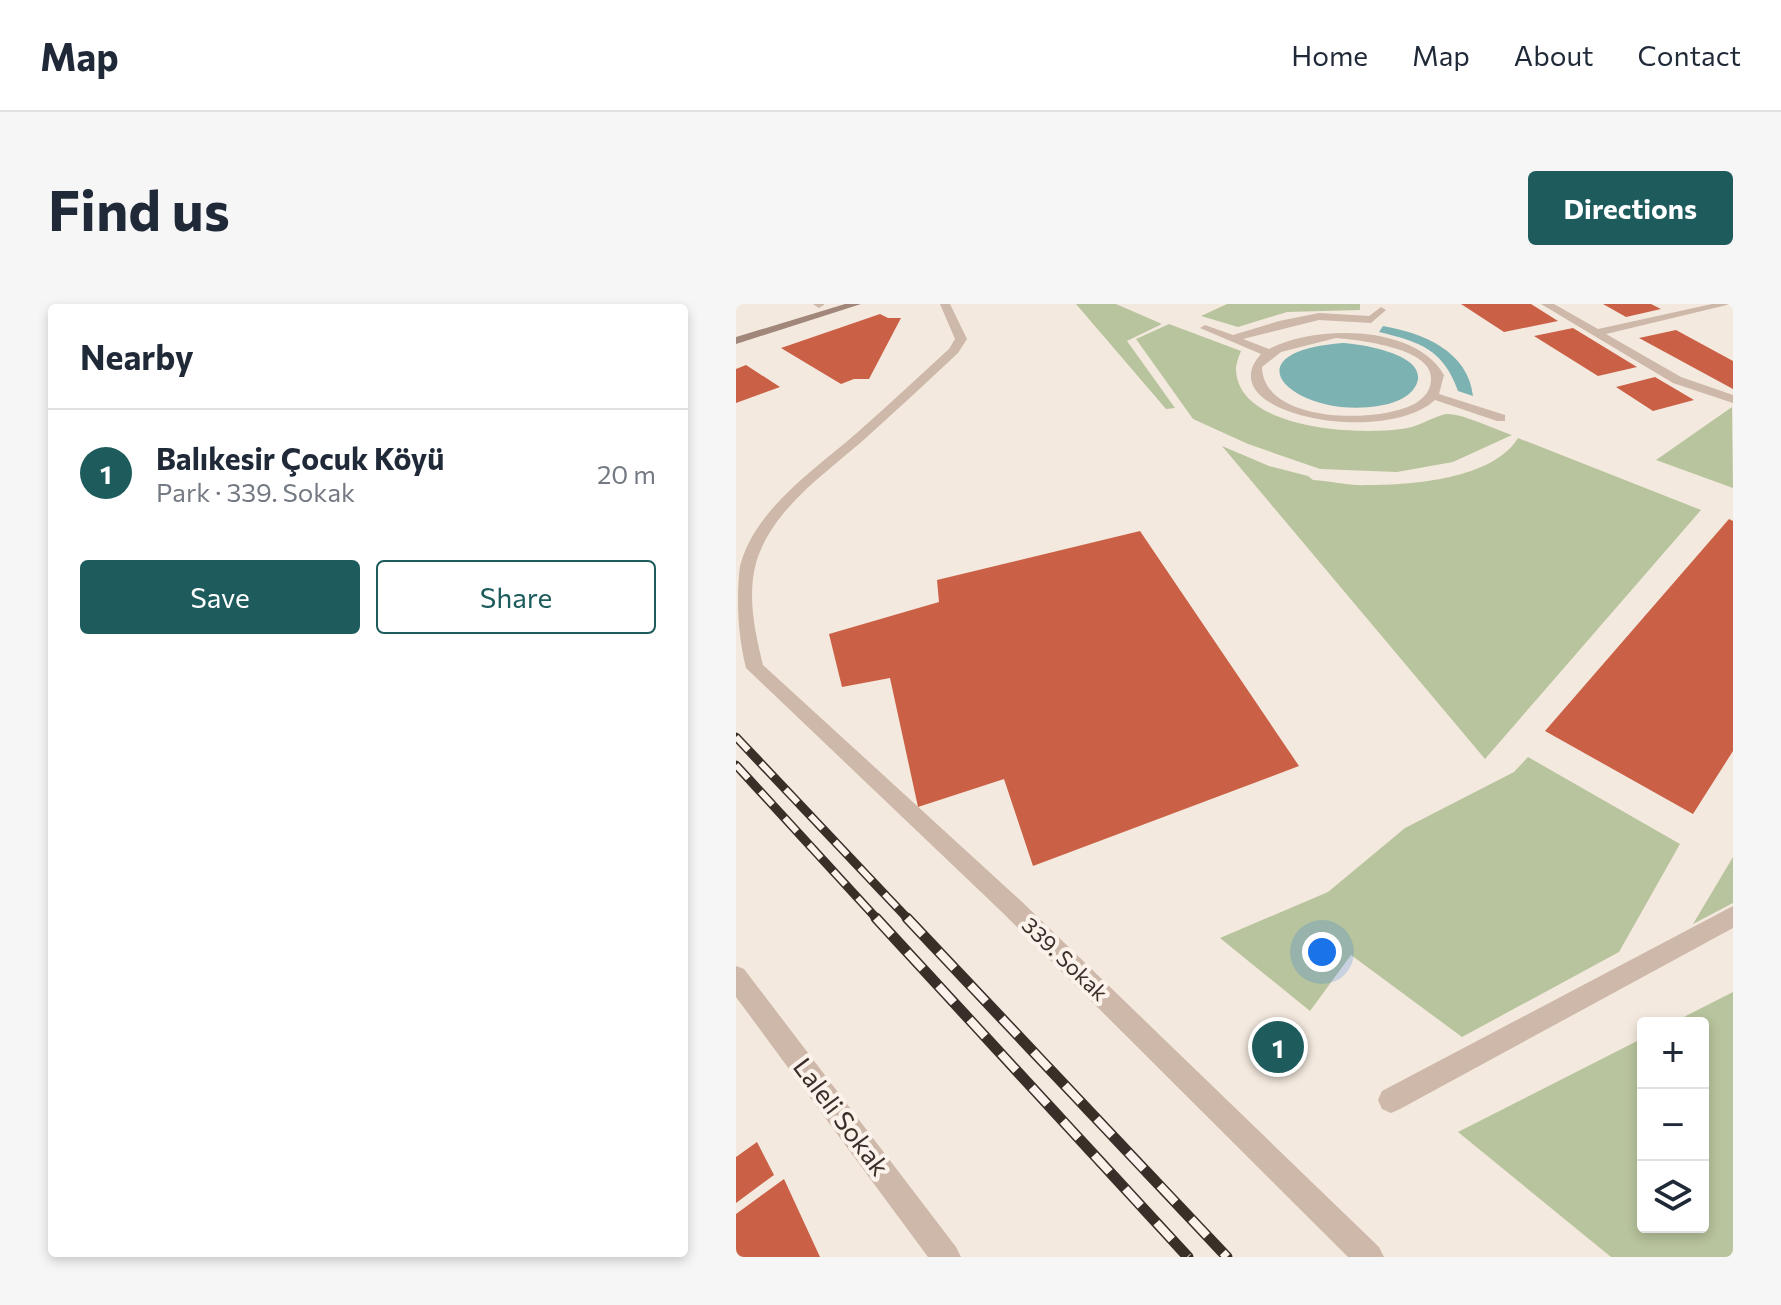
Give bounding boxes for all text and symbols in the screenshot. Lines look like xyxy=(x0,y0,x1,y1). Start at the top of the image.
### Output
text: Map xyxy=(40,32,119,79)
text: Home xyxy=(1291,38,1368,72)
text: Map xyxy=(1412,38,1470,72)
text: About xyxy=(1514,38,1594,72)
text: Contact xyxy=(1638,38,1741,72)
button: Directions xyxy=(1528,171,1733,245)
text: Find us xyxy=(48,174,230,243)
text: Nearby xyxy=(80,335,194,377)
text: Balıkesir Çocuk Köyü xyxy=(156,439,444,476)
text: 1 xyxy=(100,458,112,489)
text: 20 m xyxy=(597,458,656,489)
text: Park · 339. Sokak xyxy=(156,476,355,507)
button: Save xyxy=(80,560,360,634)
button: Share xyxy=(376,560,656,634)
street label: 339. Sokak xyxy=(1017,911,1114,1006)
your location xyxy=(1302,932,1342,972)
pin: 1 xyxy=(1252,1017,1304,1077)
map controls xyxy=(1637,1017,1709,1233)
button: + xyxy=(1637,1017,1709,1089)
street label: Laleli Sokak xyxy=(788,1051,897,1181)
button: − xyxy=(1637,1089,1709,1161)
button: layers xyxy=(1637,1161,1709,1233)

